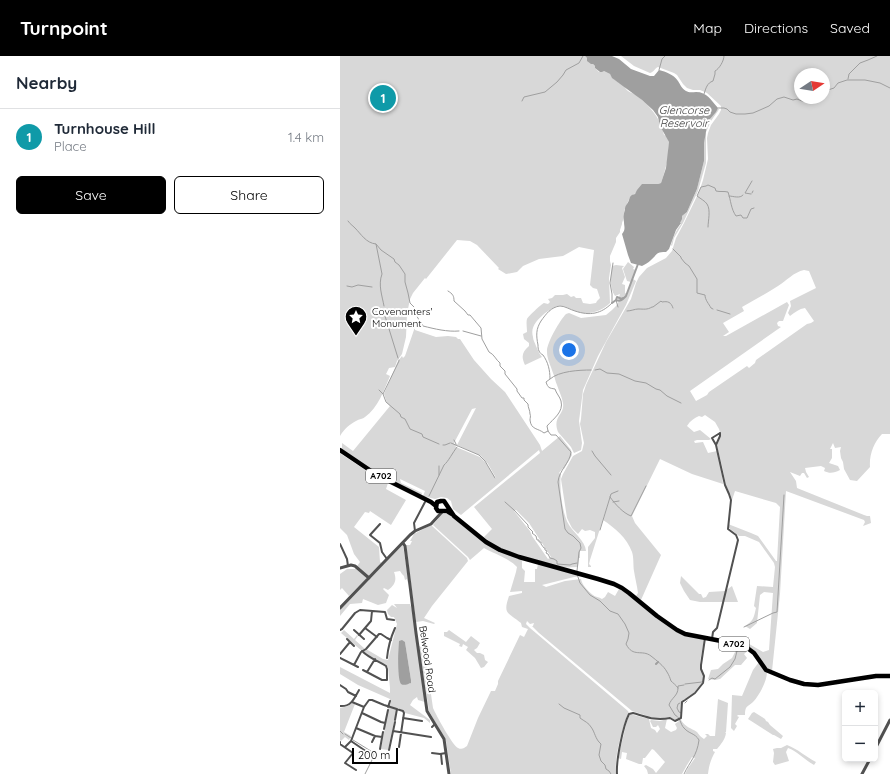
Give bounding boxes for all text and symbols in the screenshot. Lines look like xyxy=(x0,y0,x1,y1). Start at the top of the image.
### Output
text: Turnpoint xyxy=(20,16,108,40)
text: Map xyxy=(693,19,722,37)
text: Directions xyxy=(744,19,808,37)
text: Saved xyxy=(830,19,870,37)
north arrow xyxy=(794,68,830,104)
text: Nearby xyxy=(16,72,77,93)
pin: 1 xyxy=(370,83,396,113)
water label: Glencorse Reservoir xyxy=(659,103,710,130)
text: Turnhouse Hill xyxy=(54,119,156,138)
text: 1 xyxy=(26,129,32,145)
text: 1.4 km xyxy=(288,129,324,145)
text: Place xyxy=(54,138,87,154)
button: Save xyxy=(16,176,166,214)
button: Share xyxy=(174,176,324,214)
place icon: Covenanters' Monument xyxy=(343,304,369,337)
place label: Covenanters' Monument xyxy=(372,305,433,330)
your location xyxy=(559,340,579,360)
road number: A702 xyxy=(366,469,396,483)
street label: Belwood Road xyxy=(416,625,439,693)
road number: A702 xyxy=(719,637,749,651)
map controls xyxy=(842,690,878,762)
button: + xyxy=(842,690,878,726)
button: − xyxy=(842,726,878,762)
scale bar xyxy=(352,746,398,765)
text: 200 m xyxy=(358,748,390,762)

